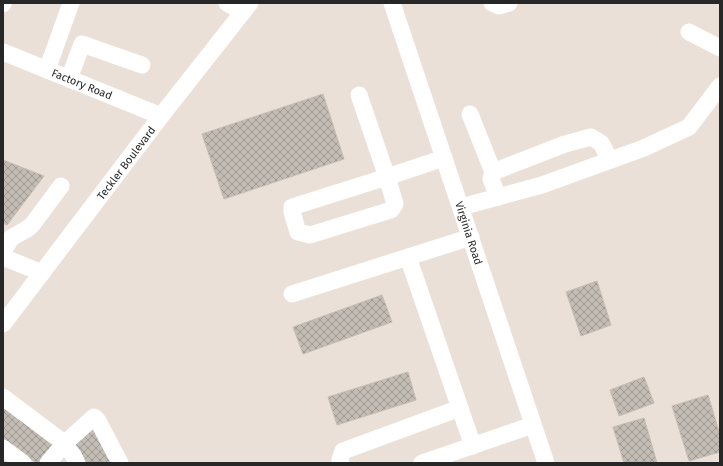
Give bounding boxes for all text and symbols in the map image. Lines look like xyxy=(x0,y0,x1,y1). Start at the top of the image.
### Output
street label: Factory Road xyxy=(50,66,114,103)
street label: Teckler Boulevard xyxy=(95,124,158,203)
street label: Virginia Road xyxy=(452,200,485,267)

